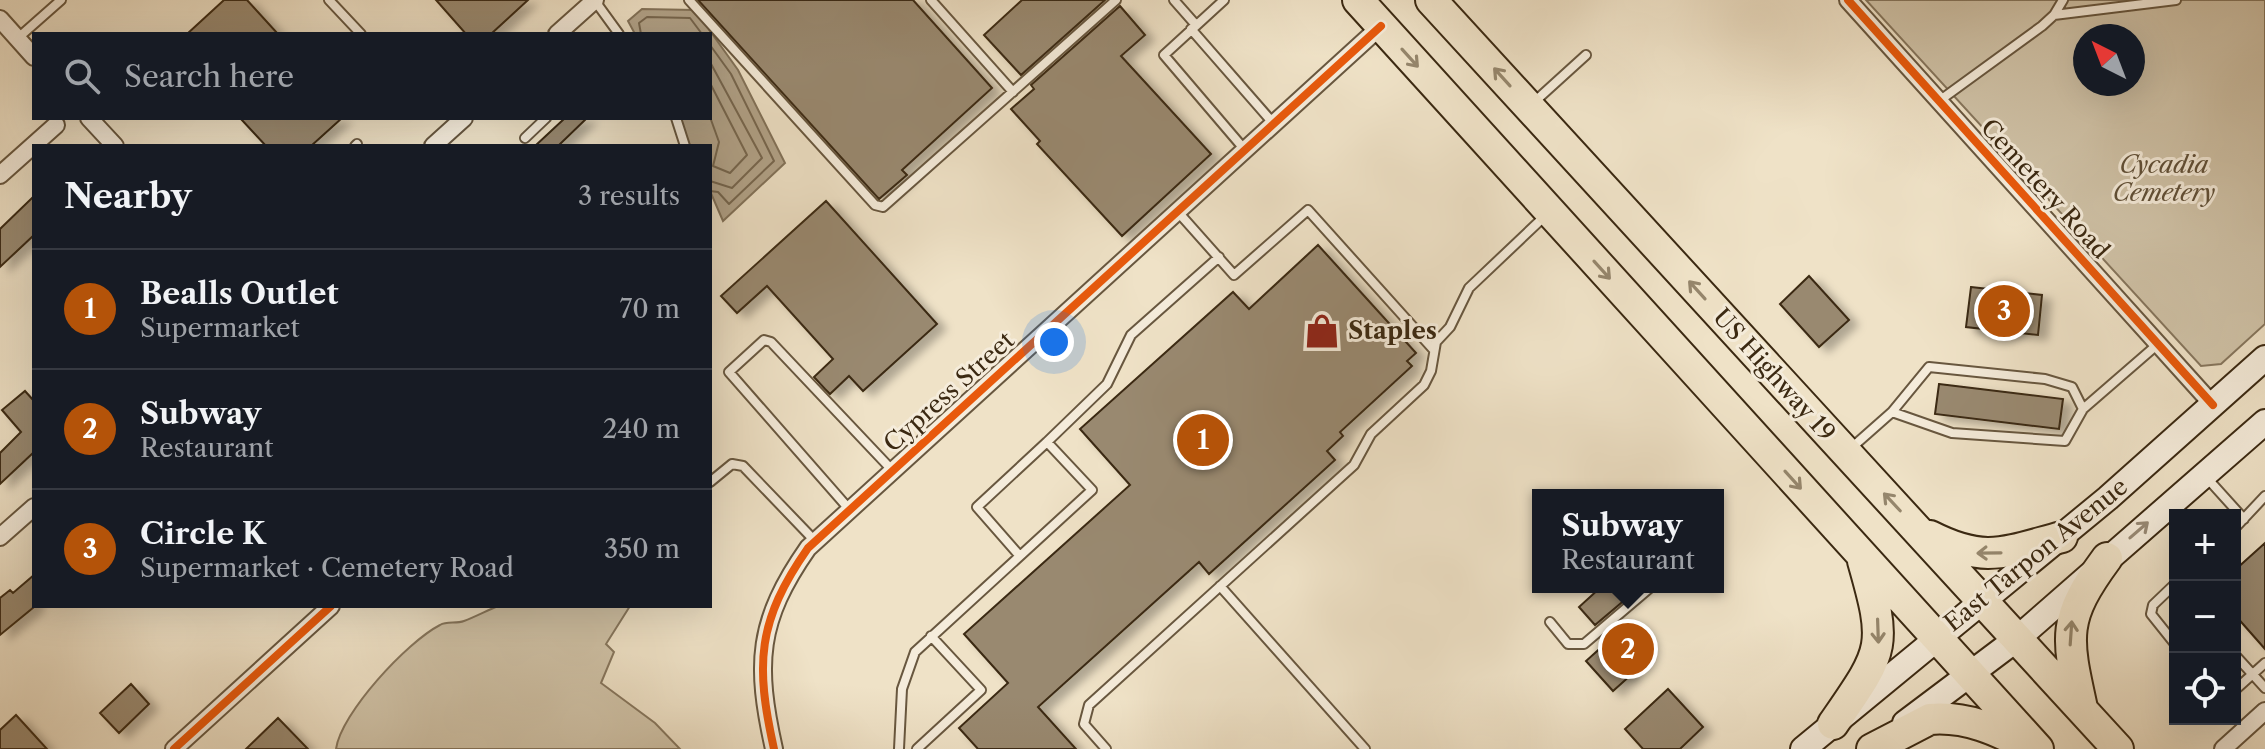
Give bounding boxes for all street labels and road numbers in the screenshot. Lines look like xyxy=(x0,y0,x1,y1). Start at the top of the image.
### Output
street label: Cemetery Road xyxy=(1975,113,2116,265)
street label: US Highway 19 xyxy=(1707,302,1842,447)
street label: Cypress Street xyxy=(878,325,1020,458)
street label: East Tarpon Avenue xyxy=(1938,472,2133,637)

